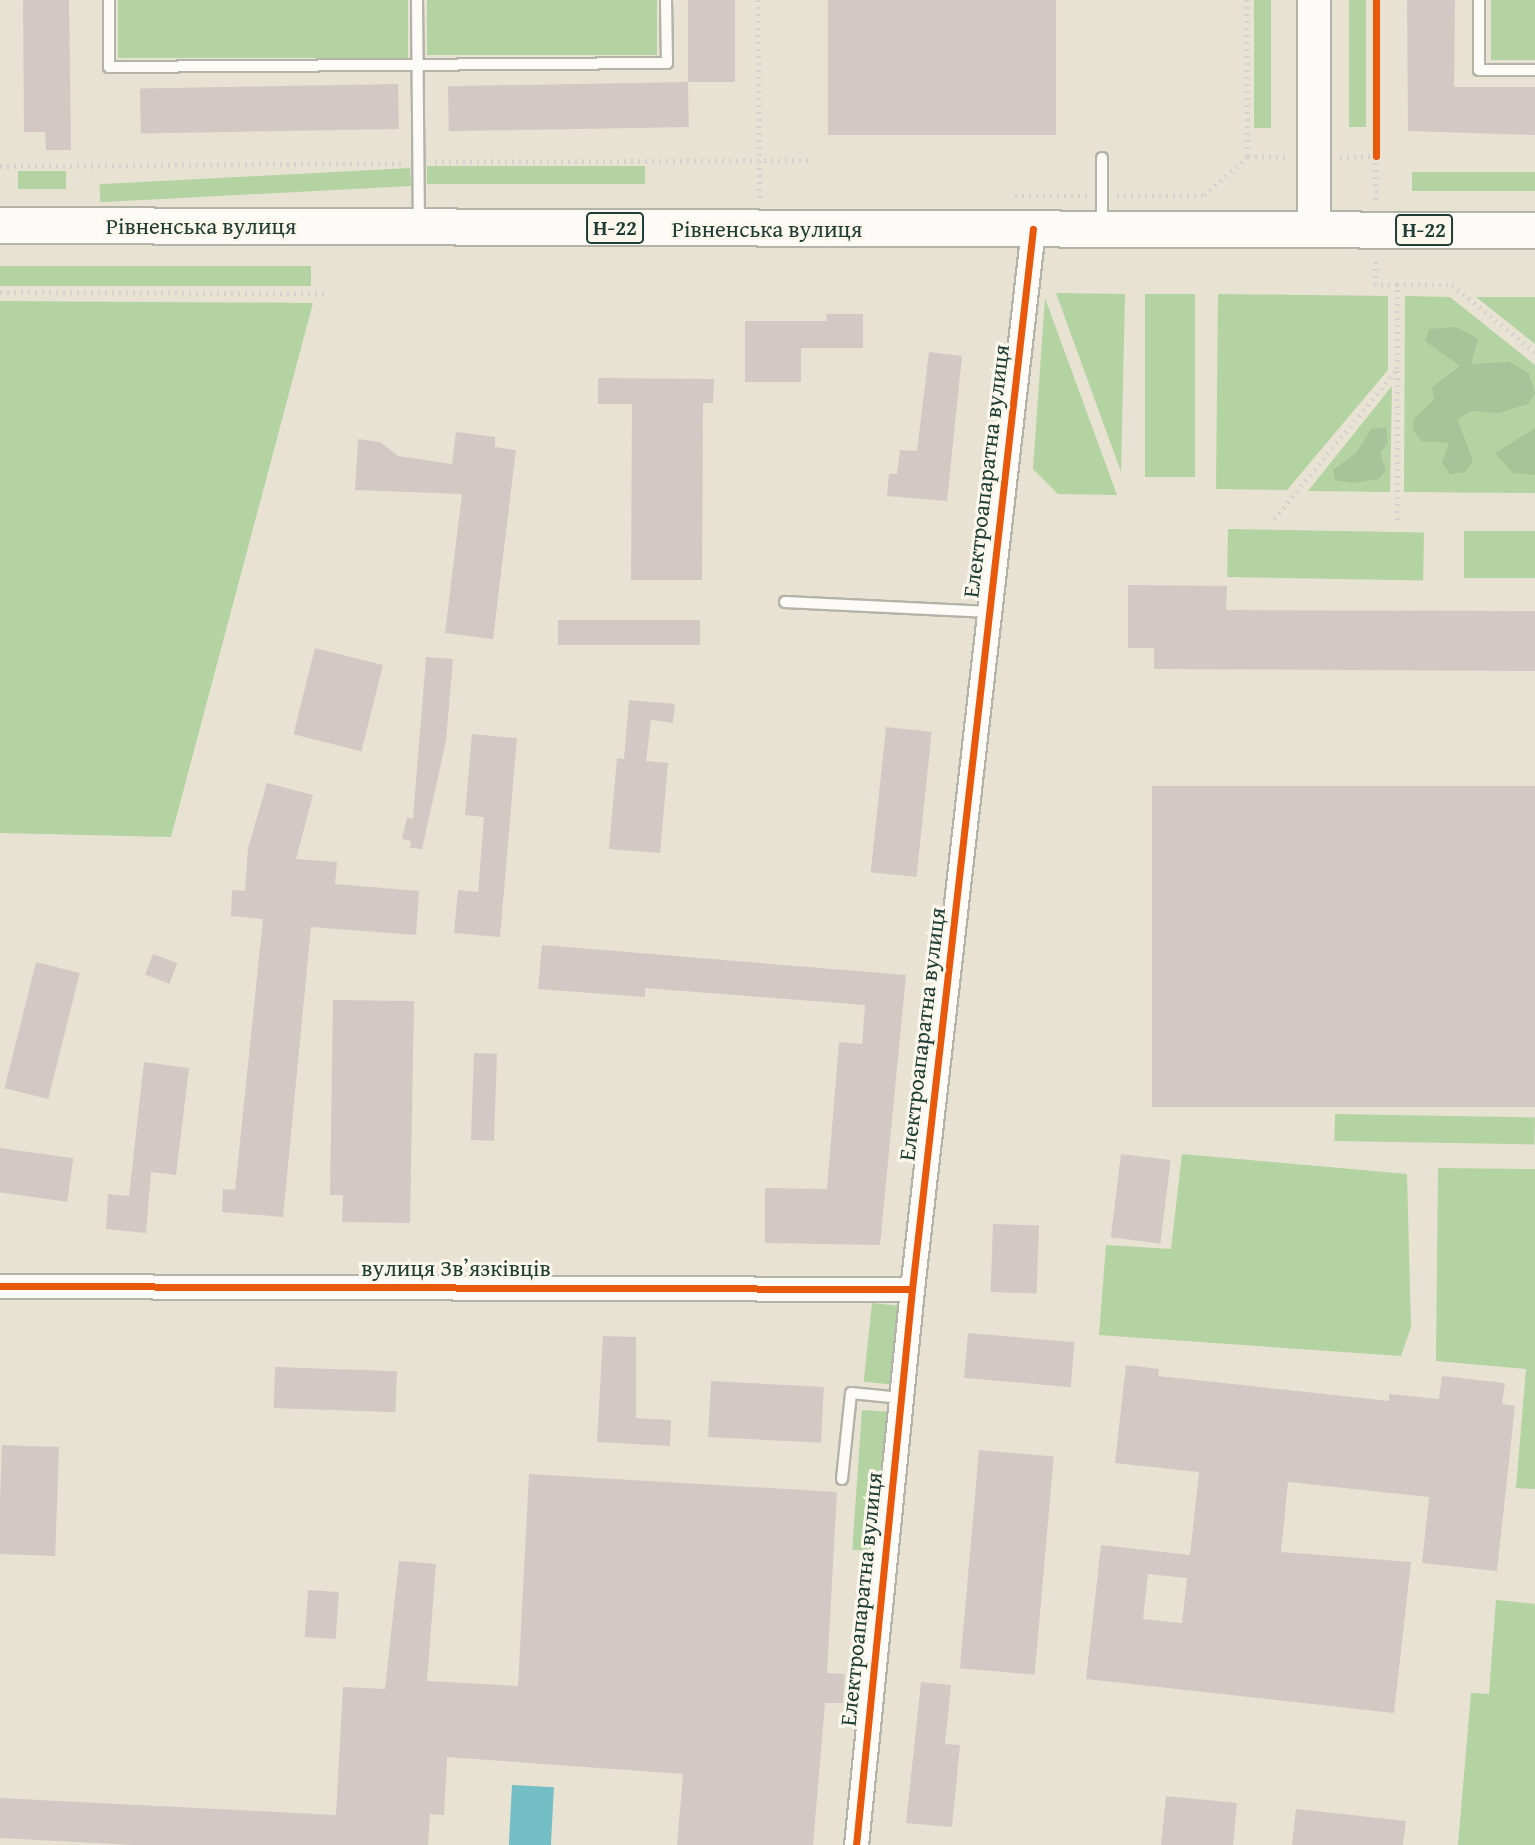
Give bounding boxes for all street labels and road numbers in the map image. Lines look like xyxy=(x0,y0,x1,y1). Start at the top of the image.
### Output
road number: Н-22 xyxy=(585,210,645,246)
street label: Рівненська вулиця xyxy=(106,212,296,240)
road number: Н-22 xyxy=(1394,212,1454,247)
street label: Рівненська вулиця xyxy=(672,215,862,243)
street label: Електроапаратна вулиця xyxy=(957,343,1015,599)
street label: Електроапаратна вулиця xyxy=(893,906,951,1162)
street label: вулиця Звʼязківців xyxy=(361,1254,551,1282)
street label: Електроапаратна вулиця xyxy=(834,1471,888,1727)

